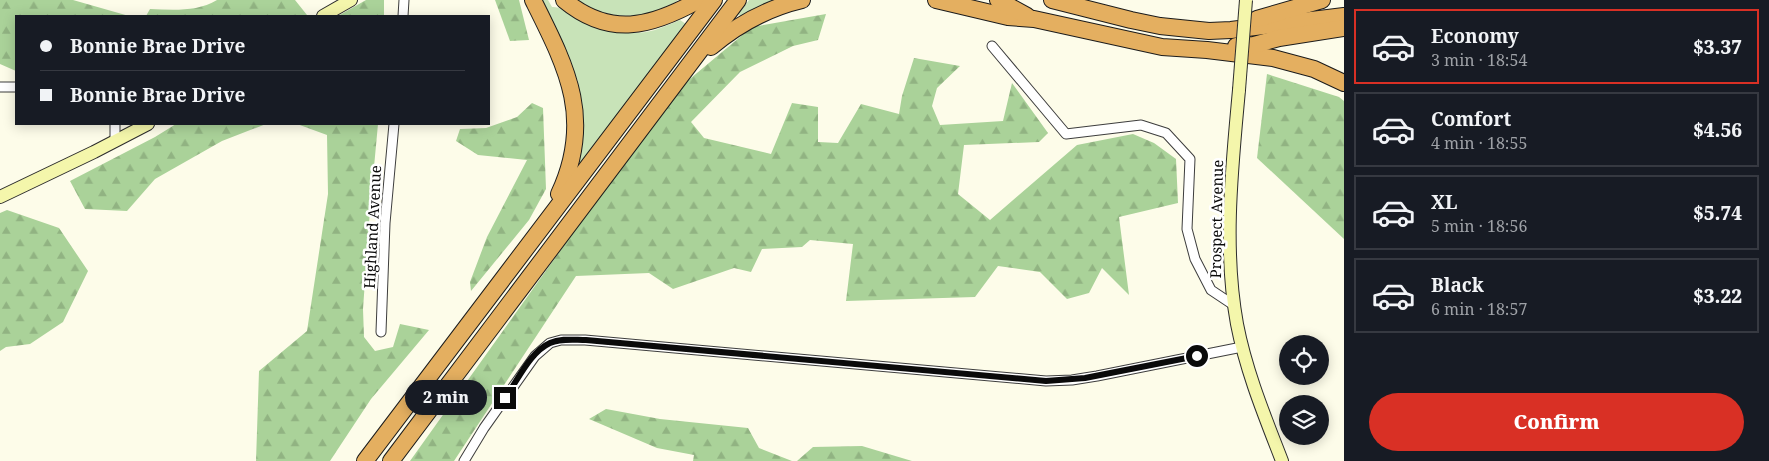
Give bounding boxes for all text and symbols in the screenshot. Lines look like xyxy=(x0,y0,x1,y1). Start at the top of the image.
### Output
text: Economy xyxy=(1431,23,1519,49)
icon: car xyxy=(1371,24,1416,69)
text: Bonnie Brae Drive xyxy=(70,33,245,59)
text: $3.37 xyxy=(1693,34,1742,60)
text: 3 min · 18:54 xyxy=(1431,49,1527,71)
text: Bonnie Brae Drive xyxy=(70,82,245,108)
text: Comfort xyxy=(1431,106,1511,132)
icon: car xyxy=(1371,107,1416,152)
text: $4.56 xyxy=(1693,117,1742,143)
text: 4 min · 18:55 xyxy=(1431,132,1527,154)
street label: Prospect Avenue xyxy=(1205,159,1227,279)
street label: Highland Avenue xyxy=(359,165,385,289)
text: XL xyxy=(1431,189,1457,215)
icon: car xyxy=(1371,190,1416,235)
text: $5.74 xyxy=(1693,200,1742,226)
text: 5 min · 18:56 xyxy=(1431,215,1527,237)
text: Black xyxy=(1431,272,1484,298)
icon: car xyxy=(1371,273,1416,318)
text: $3.22 xyxy=(1693,283,1742,309)
text: 6 min · 18:57 xyxy=(1431,298,1527,320)
map controls xyxy=(1279,335,1329,445)
button: locate xyxy=(1279,335,1329,385)
route start xyxy=(1186,345,1208,367)
callout: 2 min xyxy=(405,380,488,416)
text: 2 min xyxy=(423,386,469,408)
route end xyxy=(494,387,516,409)
button: Confirm xyxy=(1369,393,1744,451)
button: layers xyxy=(1279,395,1329,445)

